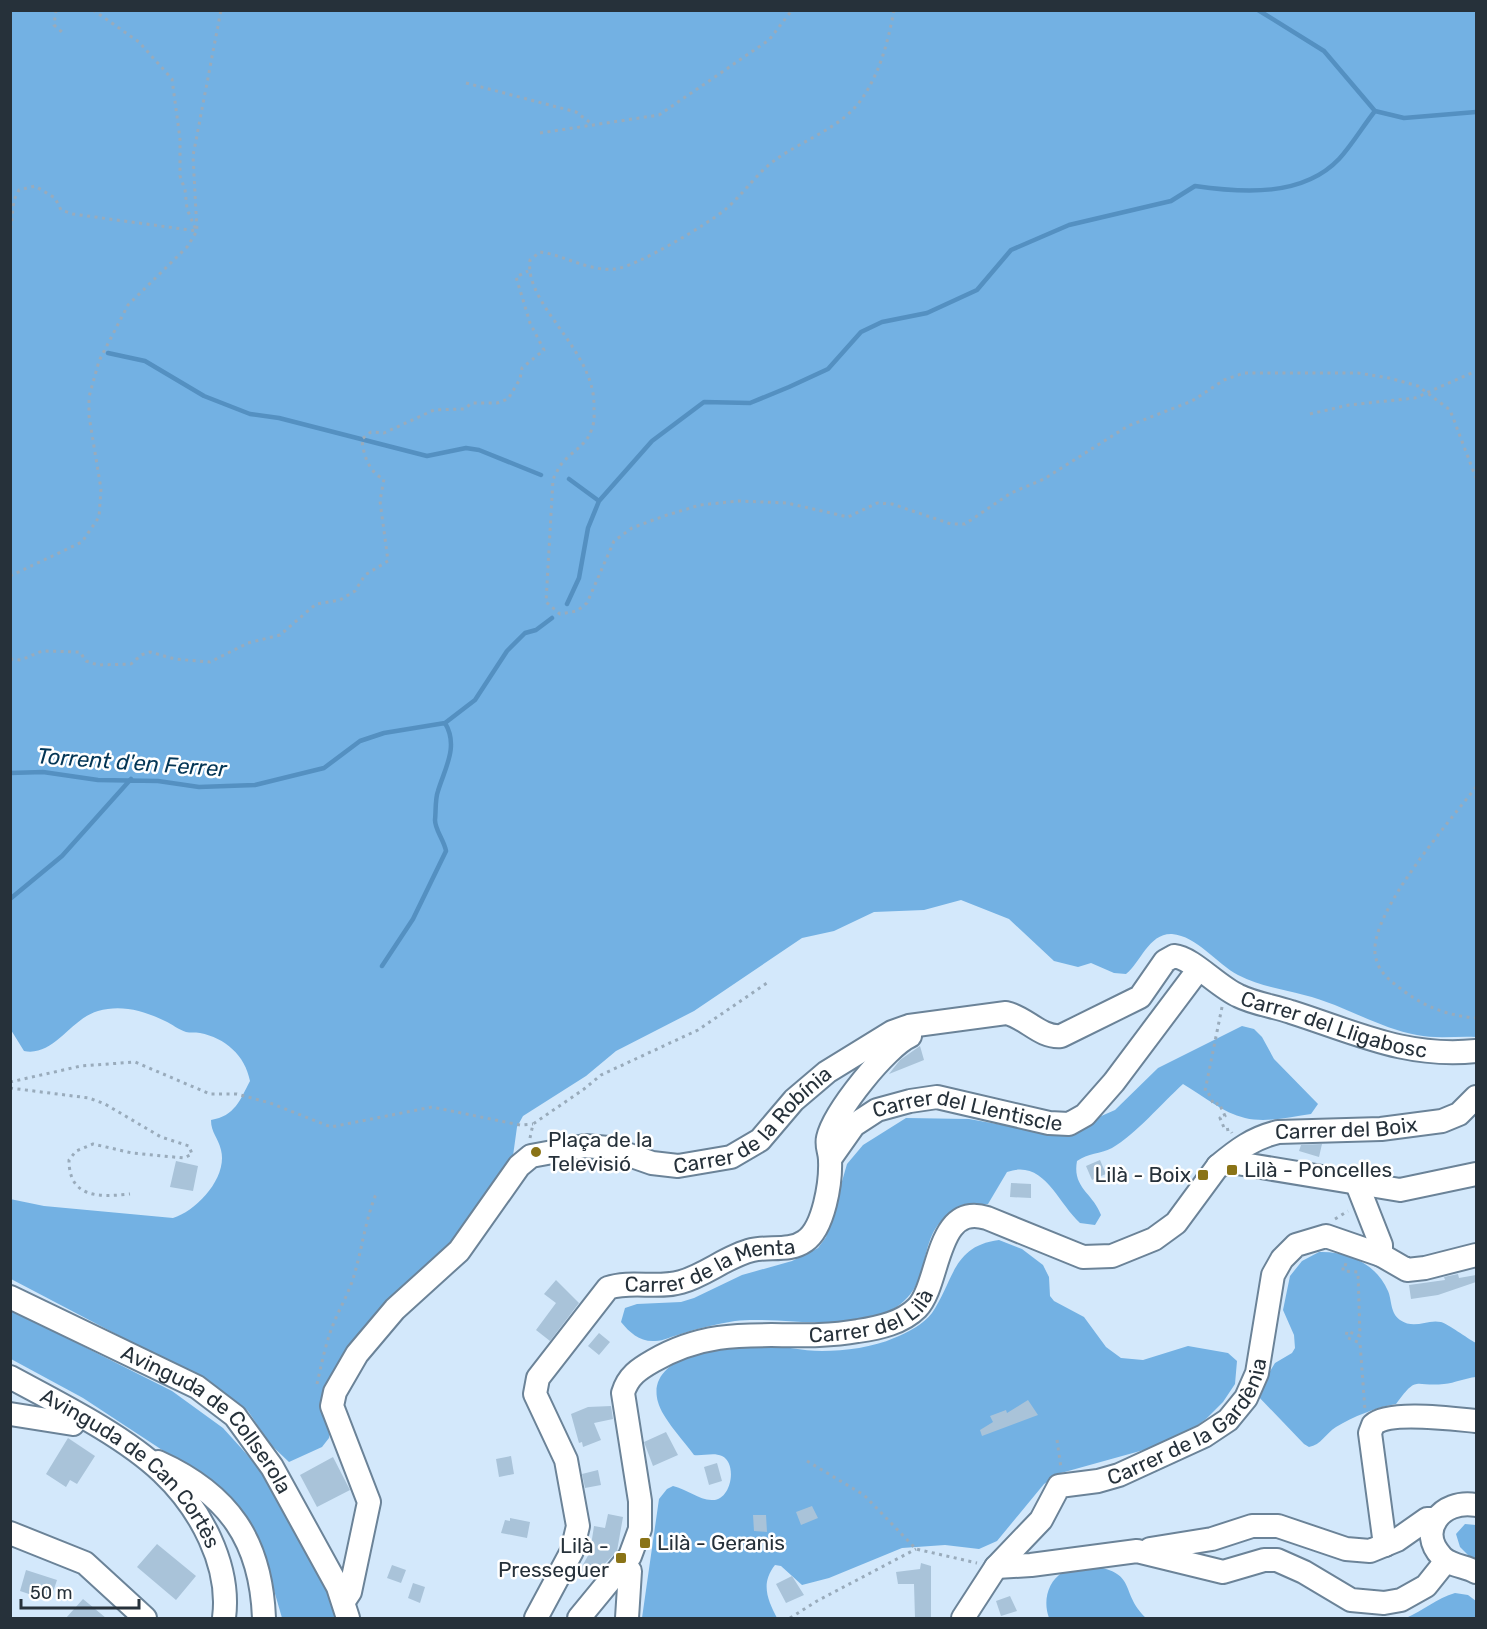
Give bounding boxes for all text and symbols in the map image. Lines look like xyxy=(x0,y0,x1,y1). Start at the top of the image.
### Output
water label: Torrent d'en Ferrer xyxy=(36,742,229,783)
street label: Carrer del Lligabosc xyxy=(1237,985,1429,1063)
street label: Carrer de la Robínia xyxy=(671,1061,836,1179)
street label: Carrer del Llentiscle xyxy=(870,1084,1063,1136)
street label: Carrer del Boix xyxy=(1275,1111,1419,1144)
place label: Plaça de la Televisió xyxy=(548,1127,653,1176)
marker: Plaça de la Televisió xyxy=(529,1145,543,1159)
place label: Lilà - Poncelles xyxy=(1244,1157,1392,1182)
place label: Lilà - Boix xyxy=(1094,1162,1191,1187)
marker: Lilà - Poncelles xyxy=(1225,1163,1239,1177)
marker: Lilà - Boix xyxy=(1196,1168,1210,1182)
street label: Carrer de la Menta xyxy=(624,1233,797,1297)
street label: Carrer del Lilà xyxy=(808,1285,938,1347)
street label: Avinguda de Collserola xyxy=(117,1339,297,1498)
street label: Carrer de la Gardènia xyxy=(1104,1356,1271,1490)
street label: Avinguda de Can Cortès xyxy=(36,1383,226,1552)
place label: Lilà - Geranis xyxy=(657,1530,785,1555)
place label: Lilà - Presseguer xyxy=(498,1533,609,1582)
marker: Lilà - Geranis xyxy=(638,1536,652,1550)
marker: Lilà - Presseguer xyxy=(614,1551,628,1565)
scale bar xyxy=(21,1572,140,1610)
text: 50 m xyxy=(30,1582,73,1604)

